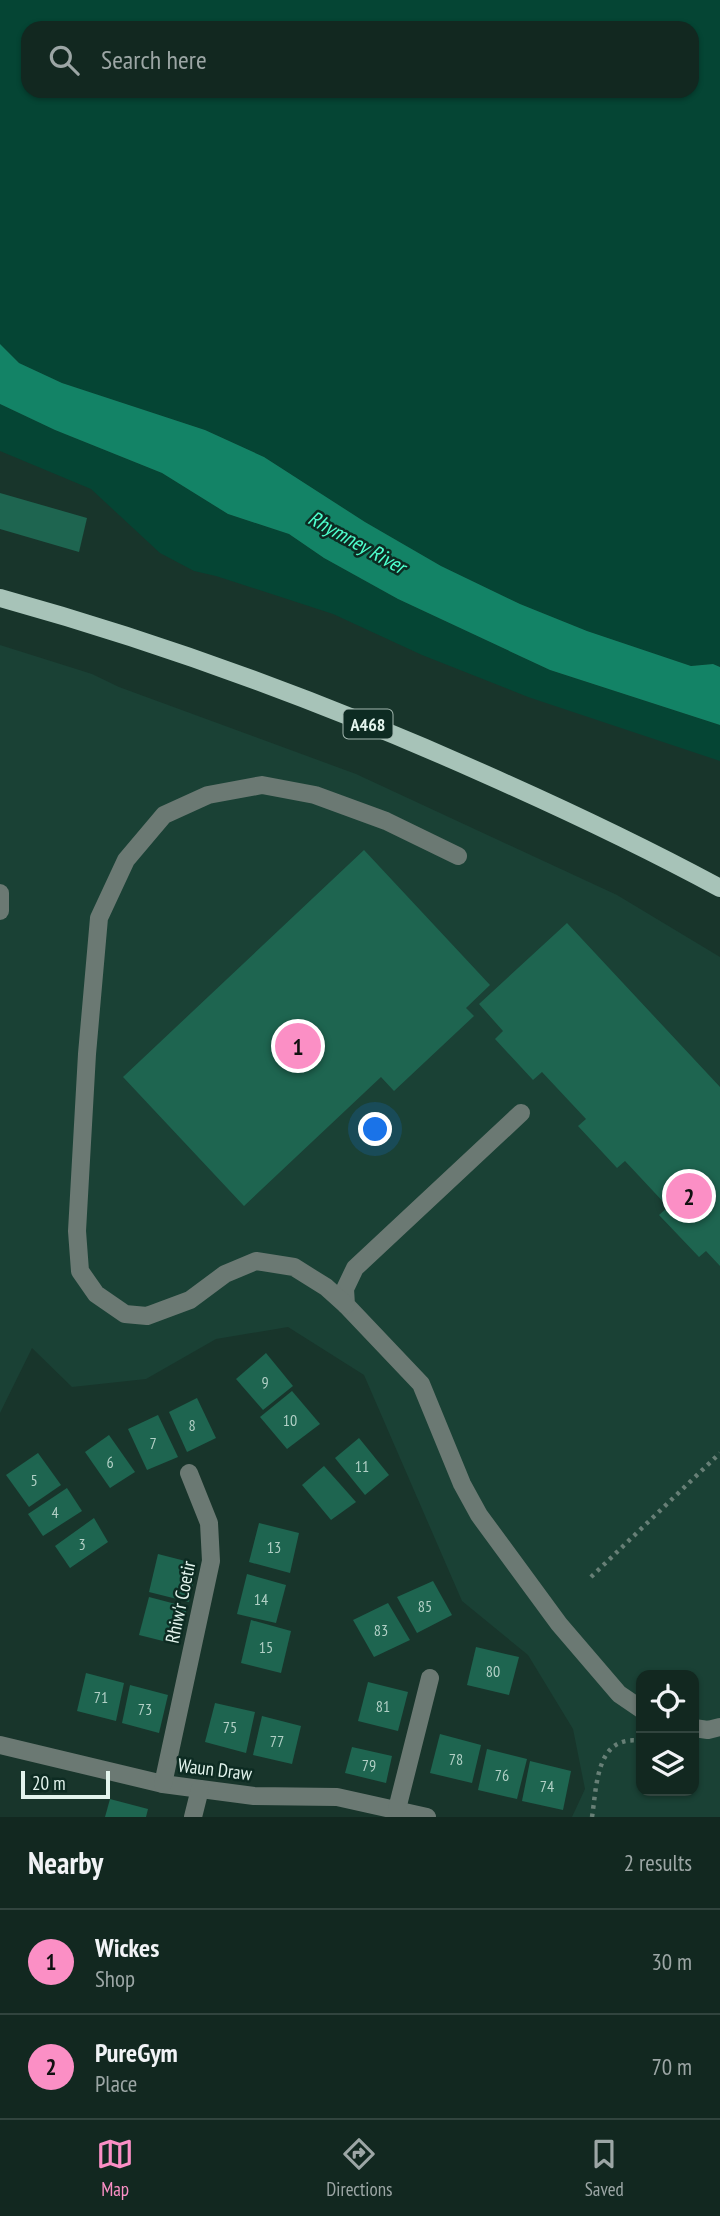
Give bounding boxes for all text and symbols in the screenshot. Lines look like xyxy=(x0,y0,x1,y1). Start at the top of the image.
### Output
search box xyxy=(21,21,699,98)
icon: search xyxy=(45,41,83,79)
text: Search here xyxy=(101,43,207,76)
water label: Rhymney River xyxy=(303,504,413,581)
road number: A468 xyxy=(344,710,392,738)
pin: 1 xyxy=(275,1020,321,1072)
your location xyxy=(358,1112,392,1146)
pin: 2 xyxy=(666,1170,712,1222)
house number: 9 xyxy=(261,1372,269,1392)
house number: 10 xyxy=(283,1410,297,1430)
house number: 8 xyxy=(188,1415,196,1435)
house number: 7 xyxy=(149,1433,157,1453)
house number: 6 xyxy=(106,1452,114,1472)
house number: 11 xyxy=(355,1456,369,1476)
house number: 5 xyxy=(30,1470,38,1490)
house number: 4 xyxy=(51,1502,59,1522)
house number: 3 xyxy=(78,1534,86,1554)
house number: 13 xyxy=(267,1537,281,1557)
street label: Rhiw'r Coetir xyxy=(160,1558,201,1645)
house number: 14 xyxy=(254,1589,268,1609)
house number: 85 xyxy=(418,1596,432,1616)
house number: 83 xyxy=(374,1620,388,1640)
house number: 15 xyxy=(259,1637,273,1657)
house number: 80 xyxy=(486,1661,500,1681)
map controls xyxy=(636,1670,699,1796)
button: locate xyxy=(636,1670,699,1733)
house number: 71 xyxy=(94,1687,108,1707)
house number: 81 xyxy=(376,1696,390,1716)
house number: 73 xyxy=(138,1699,152,1719)
house number: 75 xyxy=(223,1717,237,1737)
house number: 77 xyxy=(270,1731,284,1751)
button: layers xyxy=(636,1733,699,1796)
house number: 78 xyxy=(449,1749,463,1769)
street label: Waun Draw xyxy=(177,1753,254,1786)
house number: 79 xyxy=(362,1755,376,1775)
house number: 76 xyxy=(495,1765,509,1785)
scale bar xyxy=(21,1768,110,1800)
text: 20 m xyxy=(32,1771,66,1795)
house number: 74 xyxy=(540,1776,554,1796)
text: Nearby xyxy=(28,1843,103,1882)
text: 2 results xyxy=(624,1848,692,1877)
text: Wickes xyxy=(95,1931,159,1964)
text: 1 xyxy=(46,1947,57,1976)
text: 30 m xyxy=(651,1947,692,1976)
text: Shop xyxy=(95,1964,135,1993)
text: PureGym xyxy=(95,2036,178,2069)
text: 2 xyxy=(46,2052,57,2081)
text: 70 m xyxy=(651,2052,692,2081)
text: Place xyxy=(95,2069,137,2098)
tab: Map xyxy=(96,2135,134,2201)
tab: Directions xyxy=(326,2135,392,2201)
tab: Saved xyxy=(585,2135,624,2201)

